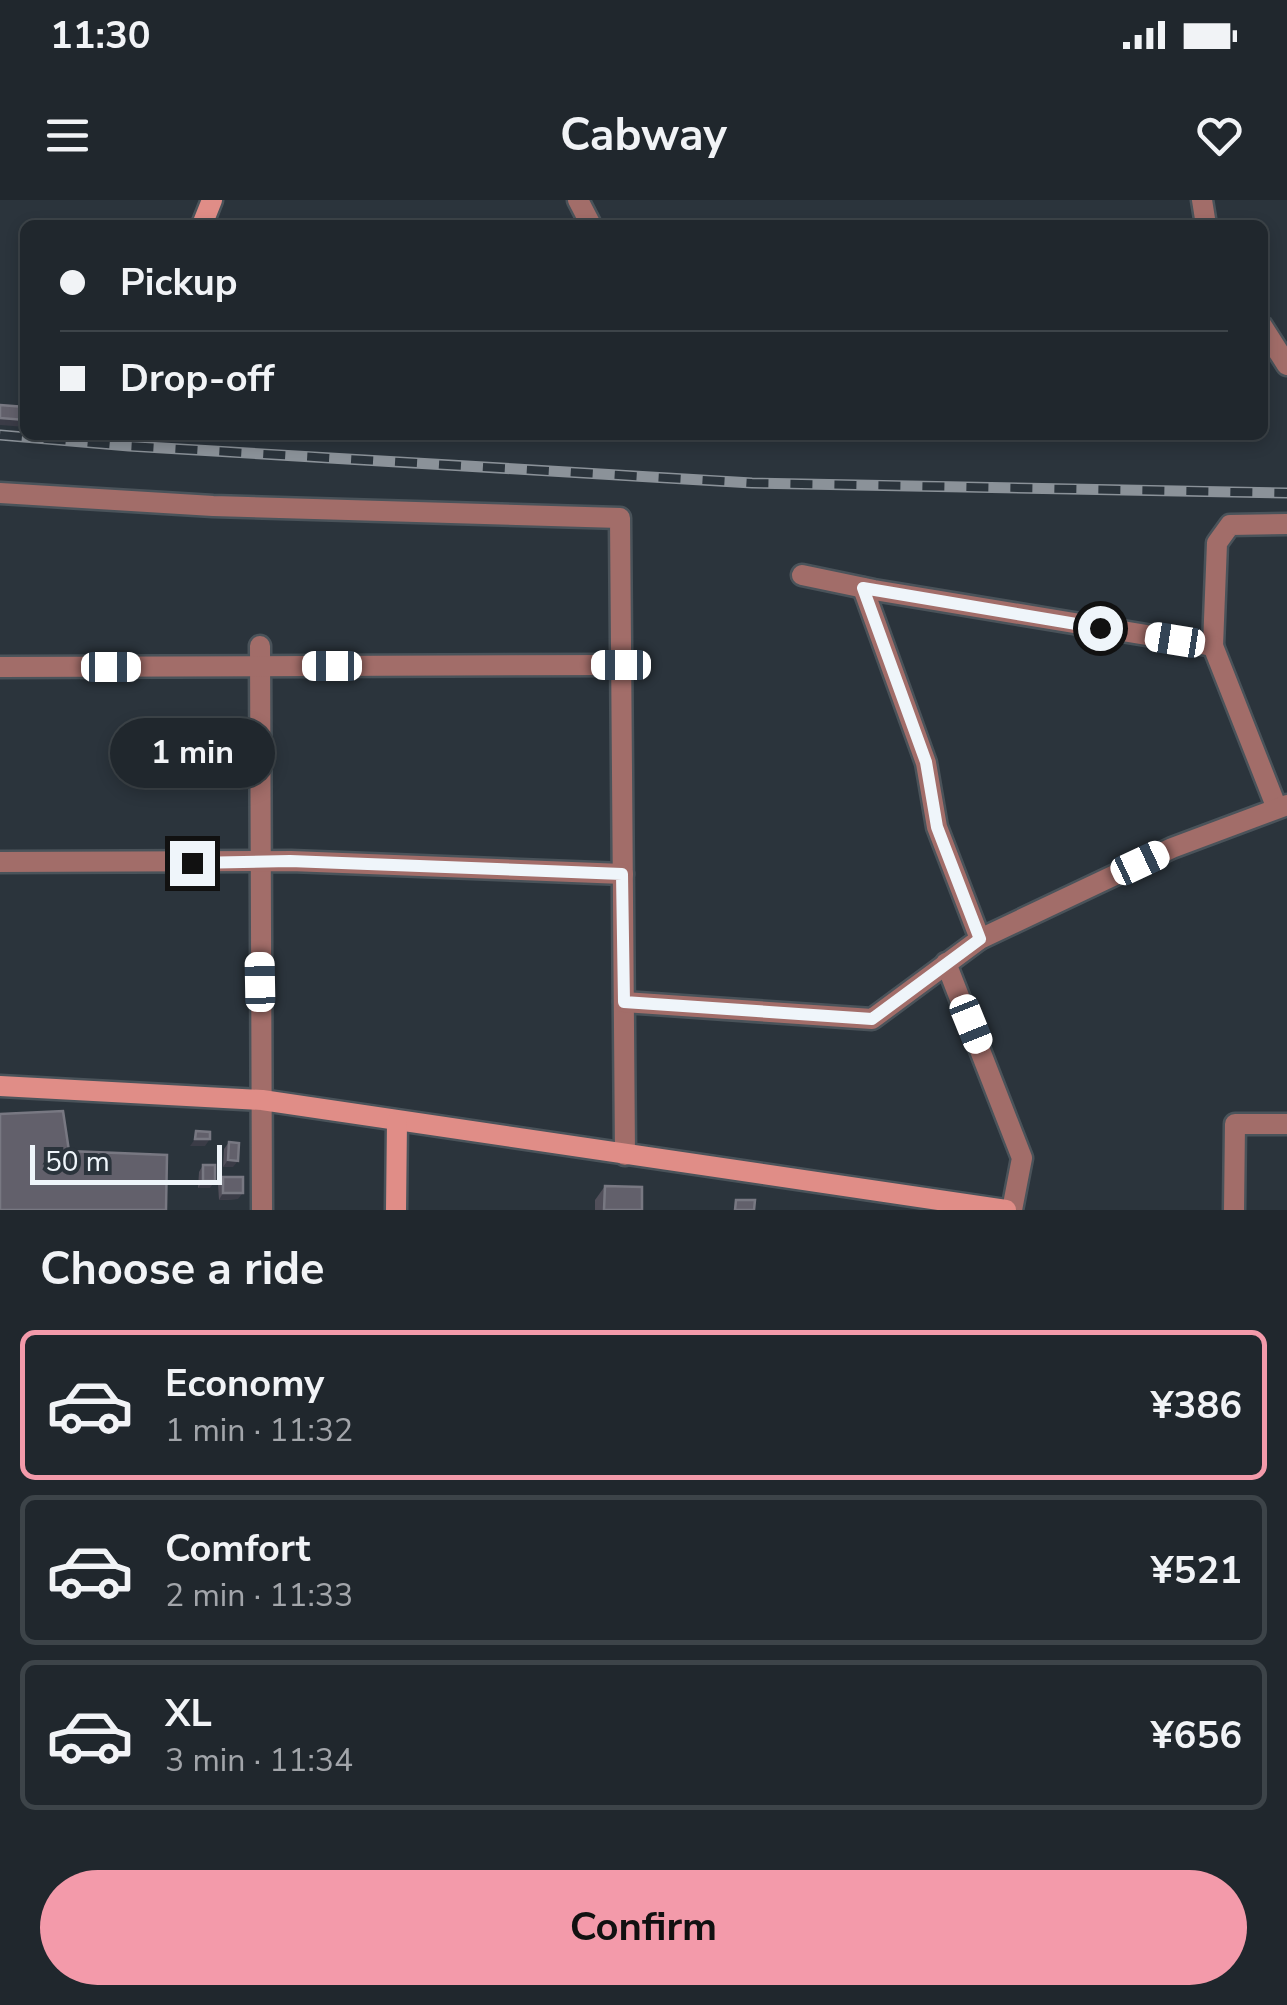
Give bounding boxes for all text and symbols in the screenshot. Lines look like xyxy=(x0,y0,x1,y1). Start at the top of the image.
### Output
text: 11:30 xyxy=(50,10,151,61)
text: Cabway xyxy=(560,105,727,166)
icon: menu xyxy=(40,108,95,163)
icon: heart xyxy=(1192,108,1247,163)
text: Pickup xyxy=(120,257,238,308)
text: Drop-off xyxy=(120,353,274,404)
route start xyxy=(1078,606,1123,651)
car xyxy=(1143,620,1207,660)
car xyxy=(591,650,651,680)
car xyxy=(302,651,362,681)
car xyxy=(81,652,141,682)
callout: 1 min xyxy=(110,718,274,788)
text: 1 min xyxy=(151,731,234,774)
car xyxy=(1106,837,1174,889)
route end xyxy=(170,841,215,886)
car xyxy=(244,952,276,1012)
car xyxy=(946,991,996,1057)
scale bar xyxy=(30,1140,222,1184)
text: 50 m xyxy=(45,1143,110,1181)
text: Choose a ride xyxy=(40,1239,325,1300)
text: Economy xyxy=(165,1358,324,1409)
icon: car xyxy=(45,1360,135,1450)
text: ¥386 xyxy=(1151,1380,1242,1431)
text: 1 min · 11:32 xyxy=(165,1409,353,1452)
text: Comfort xyxy=(165,1523,310,1574)
icon: car xyxy=(45,1525,135,1615)
text: ¥521 xyxy=(1151,1545,1242,1596)
text: 2 min · 11:33 xyxy=(165,1574,353,1617)
text: XL xyxy=(165,1688,212,1739)
icon: car xyxy=(45,1690,135,1780)
text: ¥656 xyxy=(1151,1710,1242,1761)
text: 3 min · 11:34 xyxy=(165,1739,353,1782)
button: Confirm xyxy=(40,1870,1247,1985)

